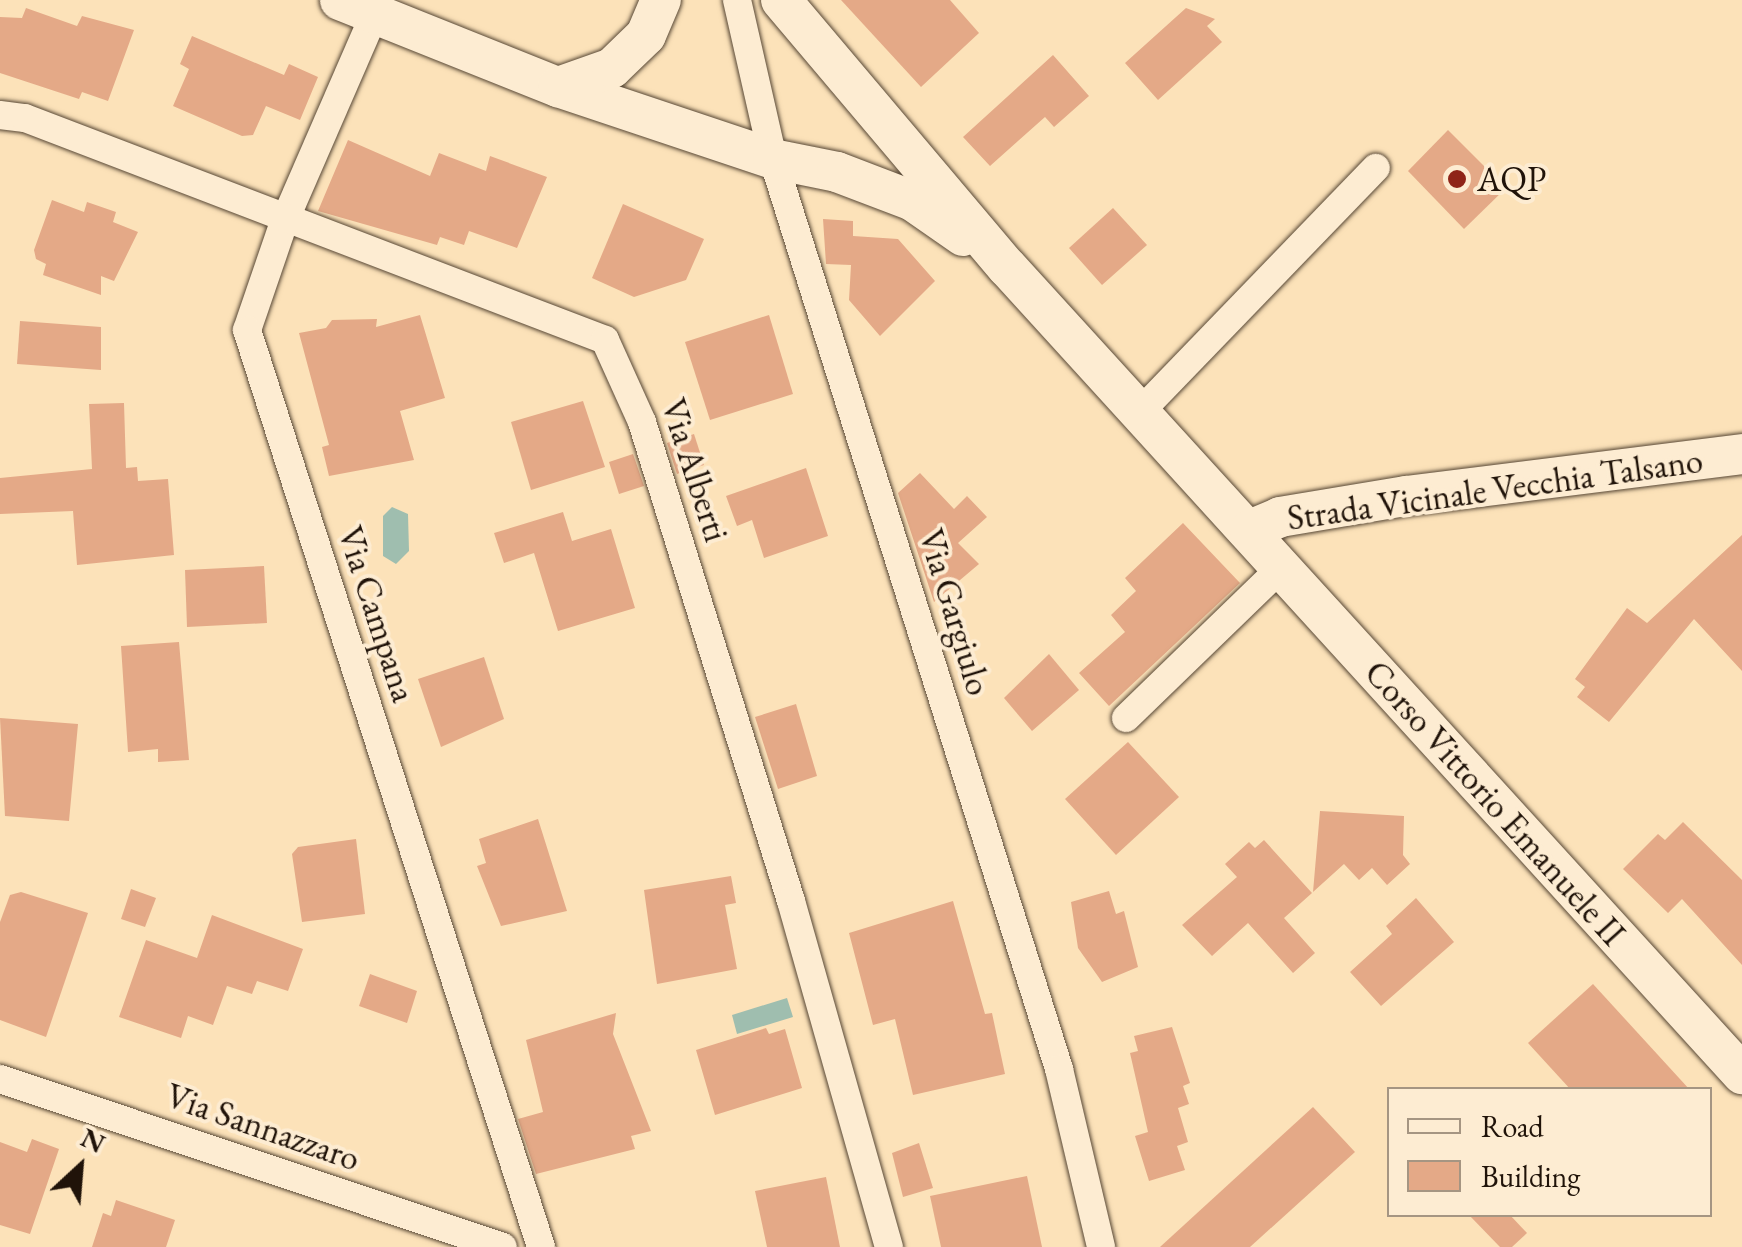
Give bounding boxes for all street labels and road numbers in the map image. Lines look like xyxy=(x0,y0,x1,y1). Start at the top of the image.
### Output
street label: Via Alberti xyxy=(652,393,738,547)
street label: Strada Vicinale Vecchia Talsano xyxy=(1285,439,1705,539)
street label: Via Campana xyxy=(329,521,425,707)
street label: Via Gargiulo xyxy=(910,524,1000,700)
street label: Corso Vittorio Emanuele II xyxy=(1356,652,1634,954)
street label: Via Sannazzaro xyxy=(161,1074,365,1180)

